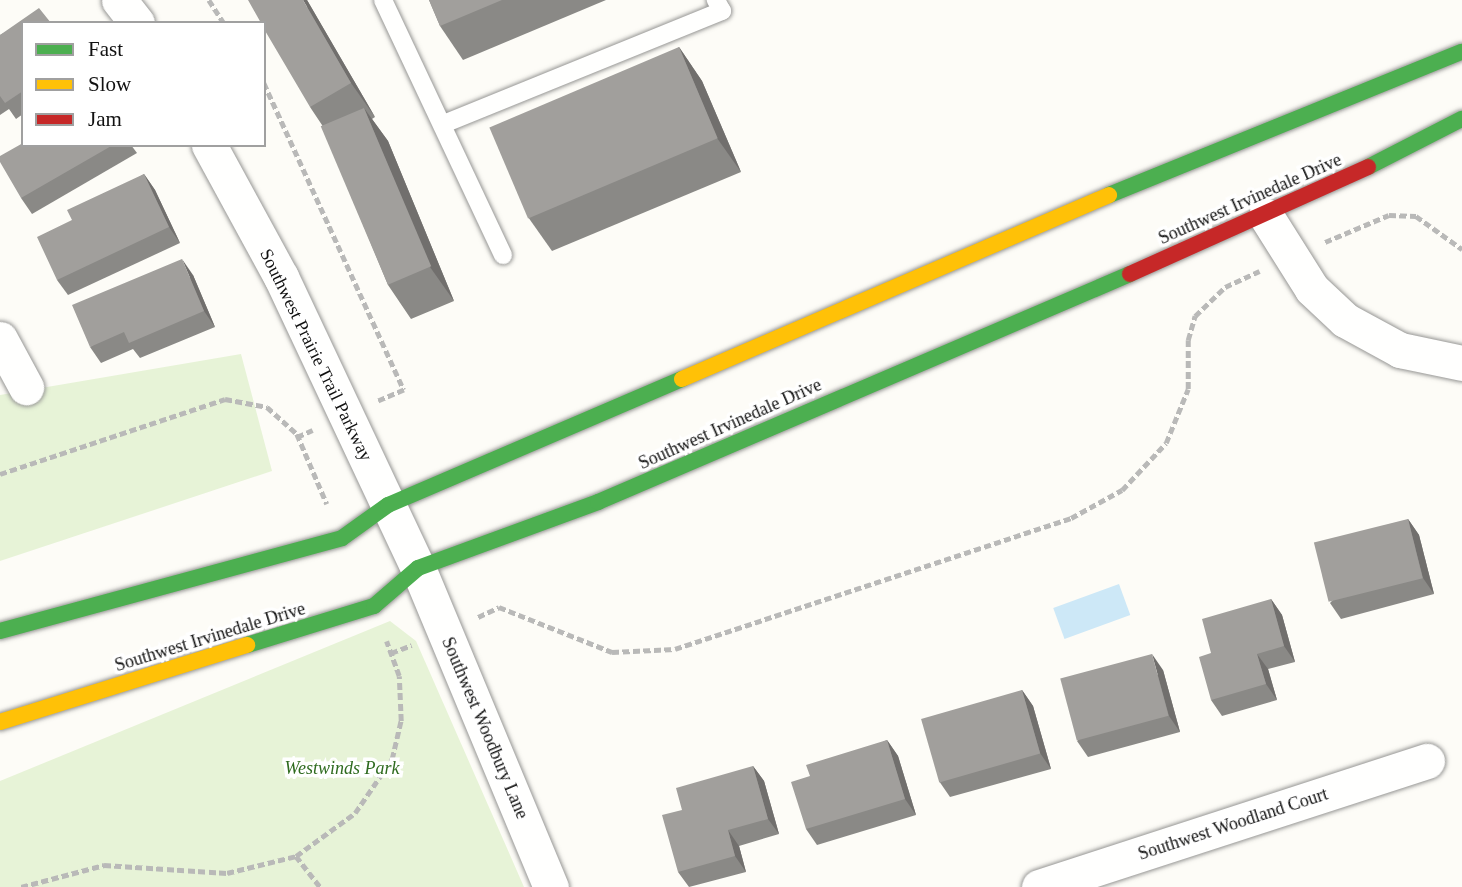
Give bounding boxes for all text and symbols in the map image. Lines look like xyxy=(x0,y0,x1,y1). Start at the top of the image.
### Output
legend xyxy=(21,21,266,147)
text: Fast xyxy=(88,37,123,61)
text: Slow xyxy=(88,72,131,96)
text: Jam xyxy=(88,107,122,131)
street label: Southwest Irvinedale Drive xyxy=(1155,149,1345,249)
street label: Southwest Prairie Trail Parkway xyxy=(255,245,377,465)
street label: Southwest Irvinedale Drive xyxy=(635,374,825,474)
street label: Southwest Irvinedale Drive xyxy=(112,598,308,676)
street label: Southwest Woodbury Lane xyxy=(437,634,533,822)
park label: Westwinds Park xyxy=(285,757,399,779)
street label: Southwest Woodland Court xyxy=(1135,783,1331,865)

